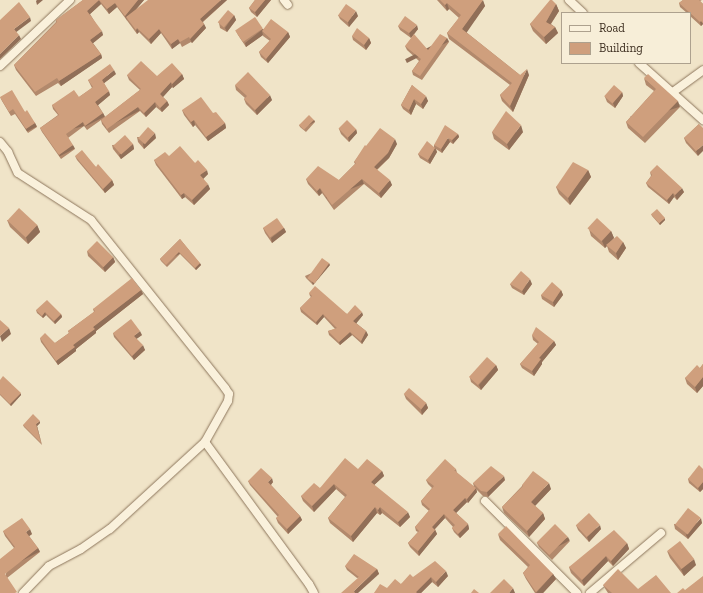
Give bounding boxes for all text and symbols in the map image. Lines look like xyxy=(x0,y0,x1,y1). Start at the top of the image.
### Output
legend xyxy=(561,12,691,64)
text: Road xyxy=(599,21,625,35)
text: Building xyxy=(599,41,643,55)

